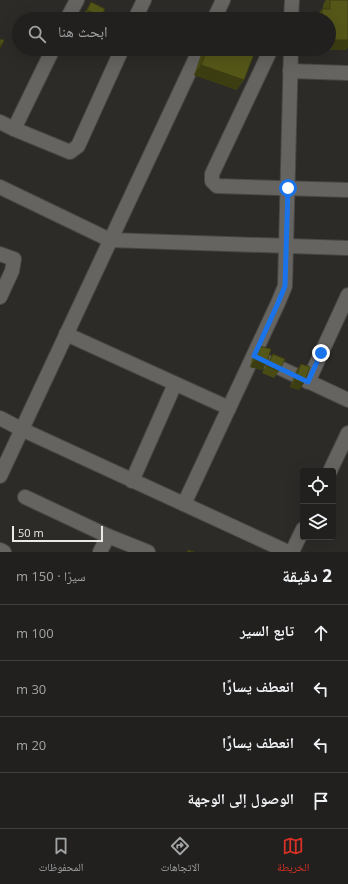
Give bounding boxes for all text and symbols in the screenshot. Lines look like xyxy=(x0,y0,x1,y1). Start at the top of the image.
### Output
search box xyxy=(12,12,336,56)
text: ابحث هنا xyxy=(58,21,108,41)
icon: search xyxy=(26,23,48,45)
route start xyxy=(279,179,297,197)
route end xyxy=(312,344,330,362)
map controls xyxy=(300,468,336,540)
button: locate xyxy=(300,468,336,504)
button: layers xyxy=(300,504,336,540)
scale bar xyxy=(12,524,103,543)
text: 50 m xyxy=(18,525,44,540)
text: 2 دقيقة xyxy=(282,564,332,587)
text: سيرًا · 150 m xyxy=(16,567,86,585)
text: تابع السير xyxy=(240,620,294,640)
icon: ahead xyxy=(310,622,332,644)
text: 100 m xyxy=(16,624,54,642)
text: انعطف يسارًا xyxy=(222,676,294,696)
icon: left xyxy=(310,678,332,700)
text: 30 m xyxy=(16,680,46,698)
text: انعطف يسارًا xyxy=(222,732,294,752)
icon: left xyxy=(310,734,332,756)
text: 20 m xyxy=(16,736,46,754)
text: الوصول إلى الوجهة xyxy=(188,788,294,808)
icon: arrive xyxy=(310,790,332,812)
tab: المحفوظات xyxy=(39,835,83,878)
tab: الاتجاهات xyxy=(161,835,200,878)
tab: الخريطة xyxy=(277,835,309,878)

